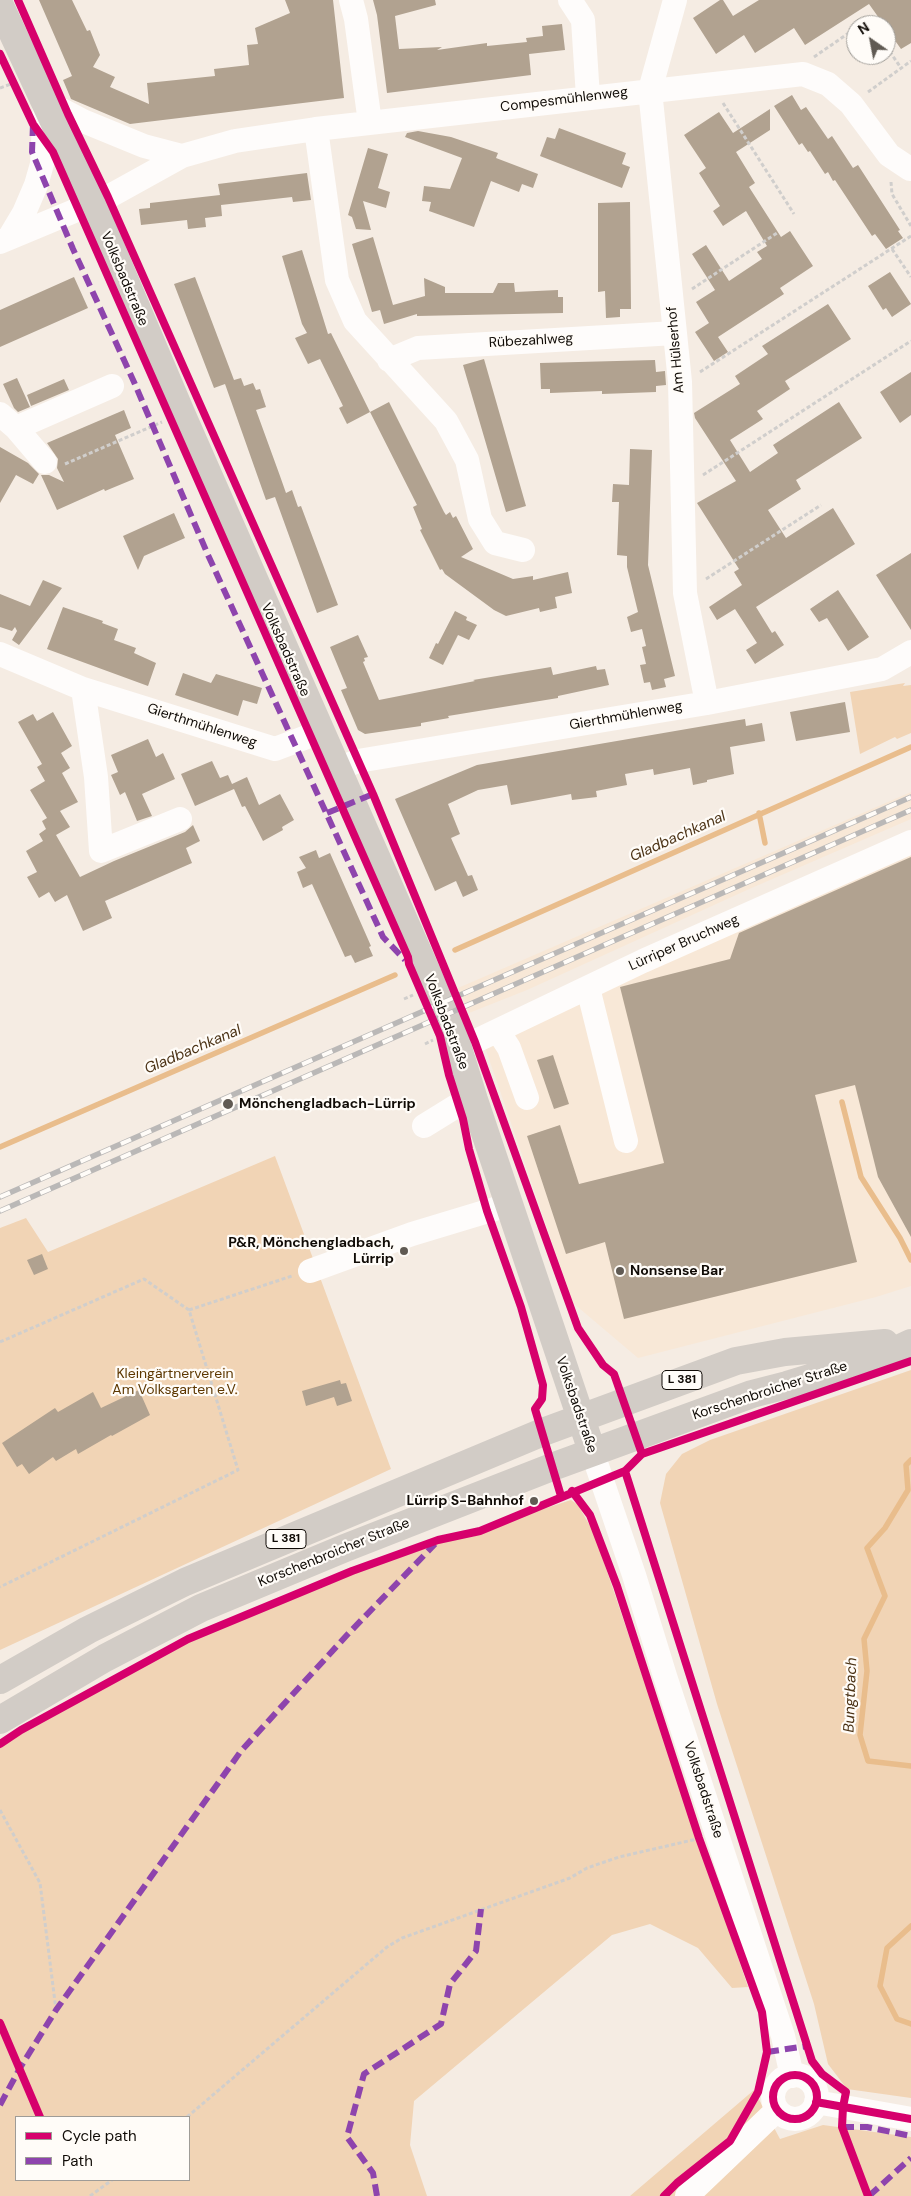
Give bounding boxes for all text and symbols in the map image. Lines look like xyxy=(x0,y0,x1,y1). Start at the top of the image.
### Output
north arrow xyxy=(846,15,896,65)
text: N xyxy=(854,18,873,39)
street label: Compesmühlenweg xyxy=(499,84,629,116)
street label: Volksbadstraße xyxy=(97,229,151,329)
street label: Am Hülserhof xyxy=(664,306,688,394)
street label: Rübezahlweg xyxy=(488,330,574,352)
street label: Volksbadstraße xyxy=(257,601,313,699)
street label: Gierthmühlenweg xyxy=(568,698,684,734)
street label: Gierthmühlenweg xyxy=(145,700,259,752)
water label: Gladbachkanal xyxy=(627,808,729,866)
street label: Lürriper Bruchweg xyxy=(626,911,742,975)
street label: Volksbadstraße xyxy=(420,972,472,1072)
water label: Gladbachkanal xyxy=(142,1022,244,1078)
place label: Mönchengladbach-Lürrip xyxy=(239,1096,416,1112)
marker: Mönchengladbach-Lürrip xyxy=(221,1097,235,1111)
place label: P&R, Mönchengladbach, Lürrip xyxy=(228,1235,394,1268)
marker: P&R, Mönchengladbach, Lürrip xyxy=(398,1245,410,1257)
place label: Nonsense Bar xyxy=(630,1263,724,1279)
marker: Nonsense Bar xyxy=(614,1265,626,1277)
street label: Volksbadstraße xyxy=(552,1355,600,1455)
street label: Korschenbroicher Straße xyxy=(690,1358,850,1424)
park label: Kleingärtnerverein Am Volksgarten e.V. xyxy=(112,1366,238,1398)
road number: L 381 xyxy=(662,1370,702,1390)
place label: Lürrip S-Bahnhof xyxy=(406,1493,524,1509)
marker: Lürrip S-Bahnhof xyxy=(528,1495,540,1507)
street label: Korschenbroicher Straße xyxy=(256,1515,412,1591)
road number: L 381 xyxy=(266,1530,306,1548)
water label: Bungtbach xyxy=(841,1657,861,1733)
street label: Volksbadstraße xyxy=(679,1740,727,1840)
legend xyxy=(15,2116,190,2181)
text: Cycle path xyxy=(62,2126,137,2146)
text: Path xyxy=(62,2151,93,2171)

